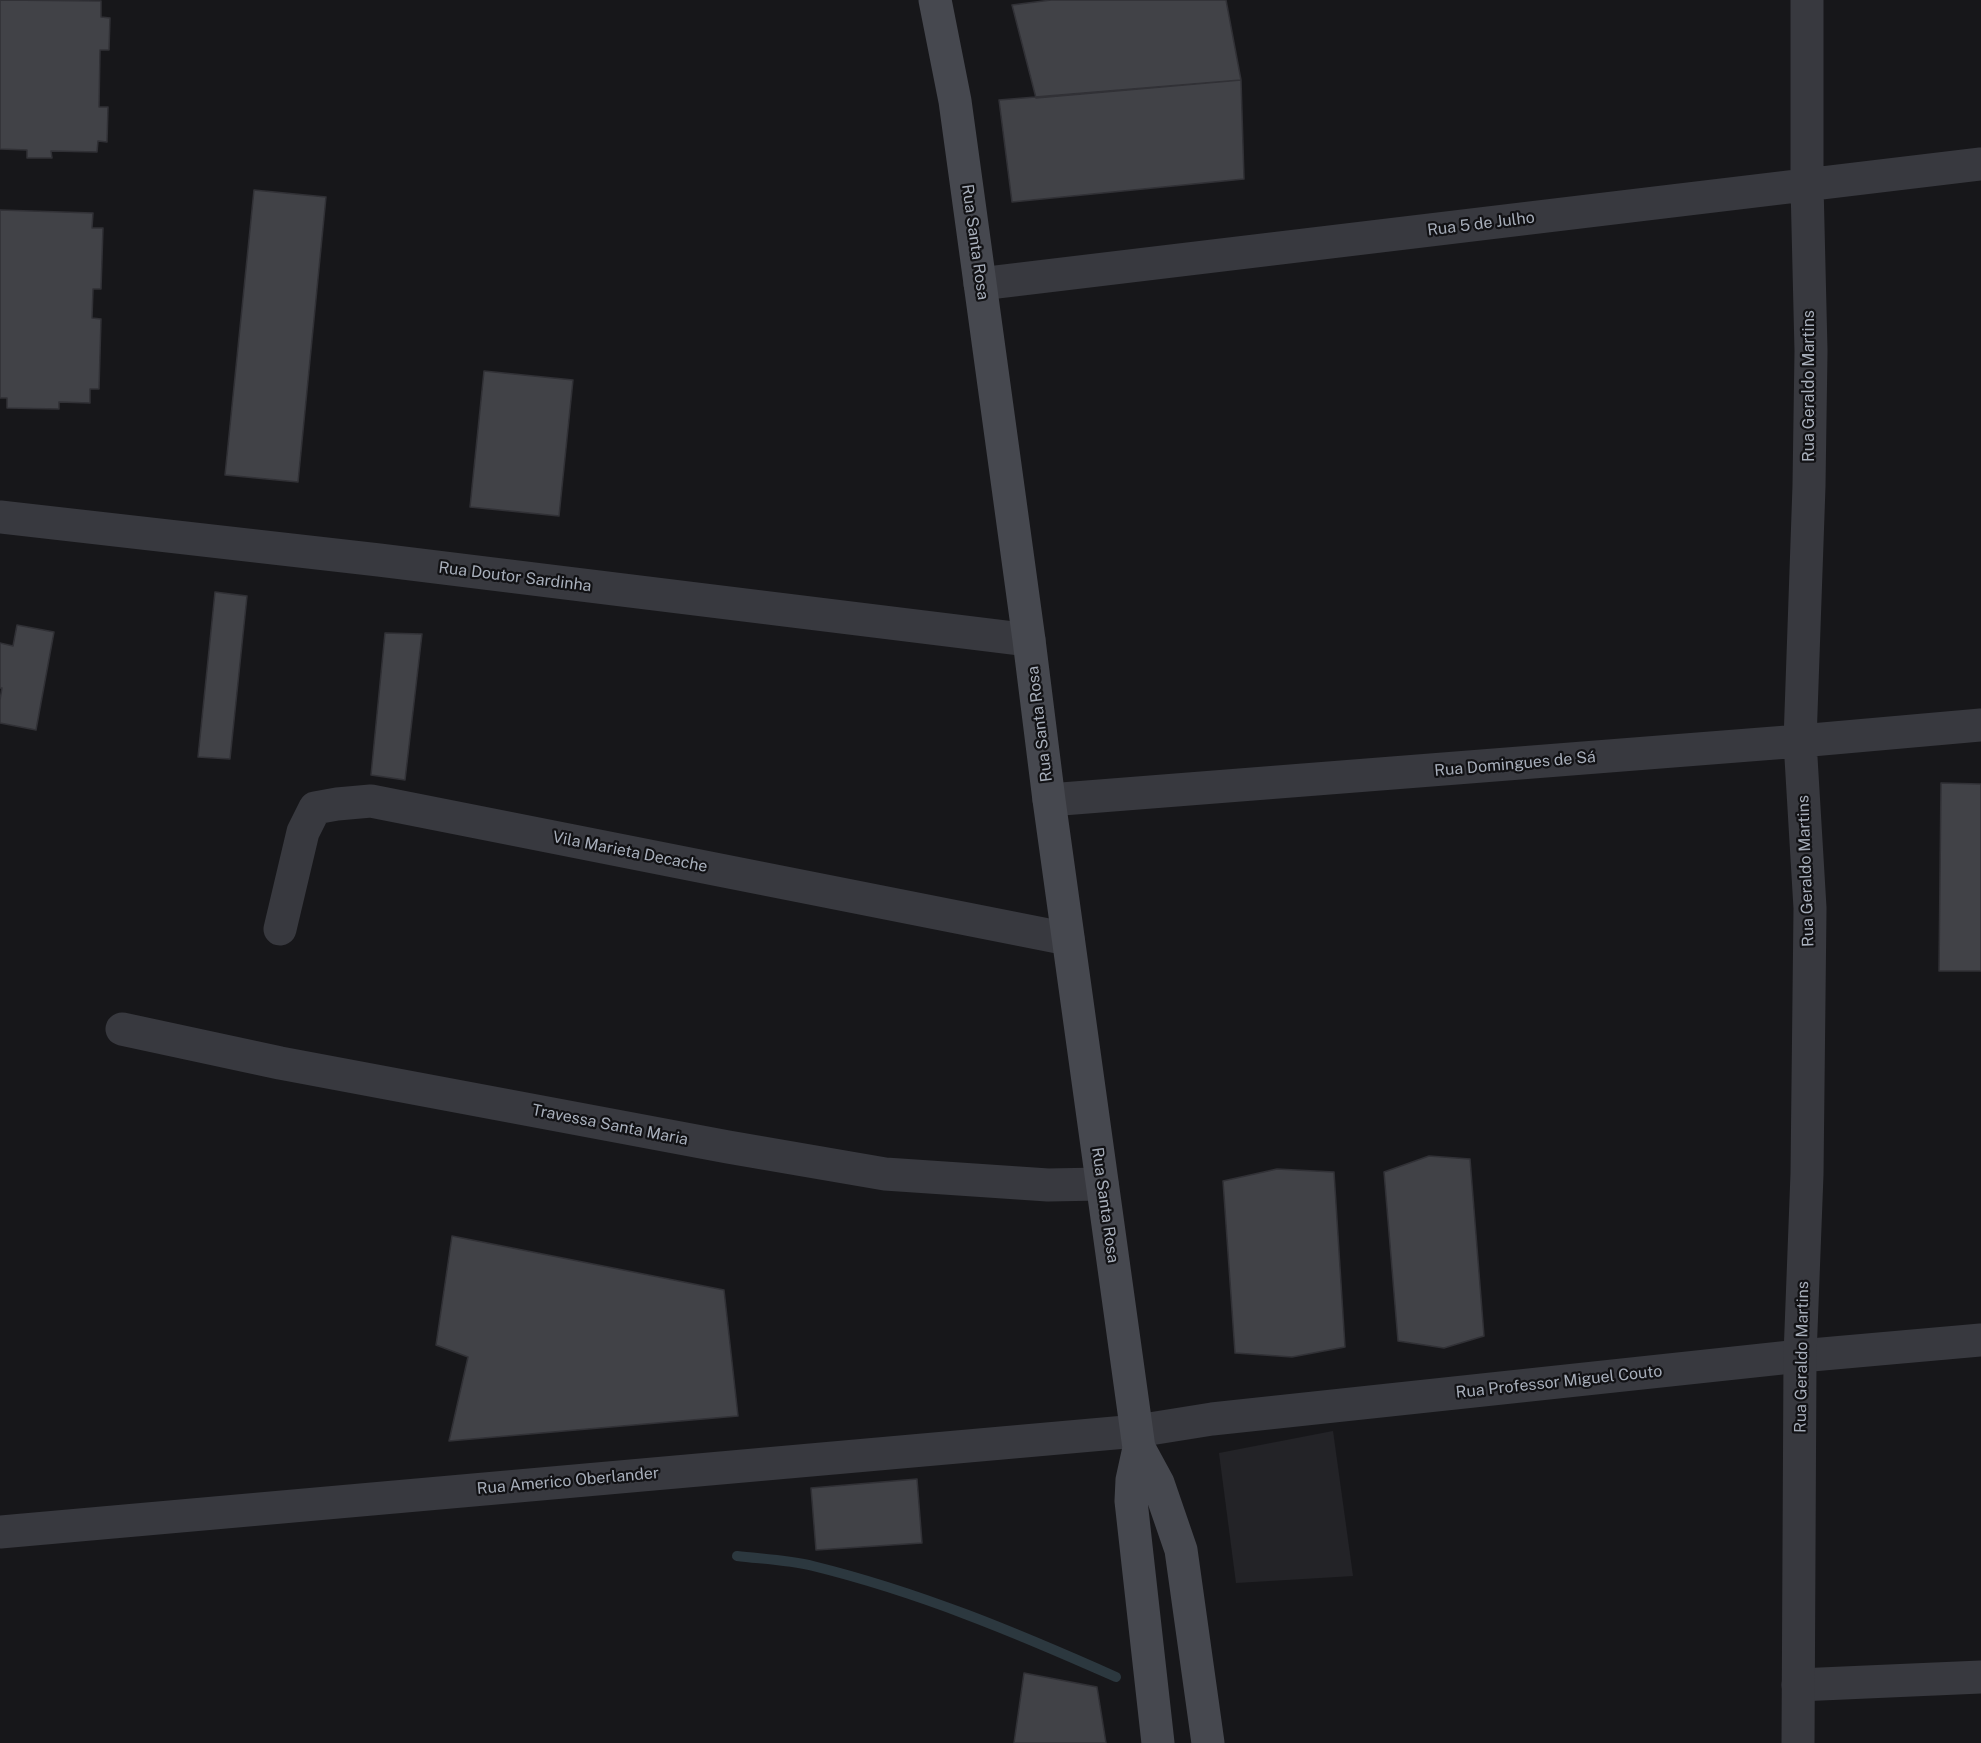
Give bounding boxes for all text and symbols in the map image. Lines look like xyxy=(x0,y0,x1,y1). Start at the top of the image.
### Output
street label: Rua Santa Rosa xyxy=(957,183,993,301)
street label: Rua 5 de Julho xyxy=(1426,208,1536,240)
street label: Rua Geraldo Martins xyxy=(1799,310,1819,462)
street label: Rua Doutor Sardinha xyxy=(437,558,593,596)
street label: Rua Santa Rosa xyxy=(1023,665,1057,783)
street label: Rua Domingues de Sá xyxy=(1433,747,1597,781)
street label: Rua Geraldo Martins xyxy=(1794,795,1818,947)
street label: Vila Marieta Decache xyxy=(551,828,709,876)
street label: Travessa Santa Maria xyxy=(530,1100,690,1150)
street label: Rua Santa Rosa xyxy=(1087,1146,1123,1264)
street label: Rua Geraldo Martins xyxy=(1791,1281,1813,1433)
street label: Rua Professor Miguel Couto xyxy=(1455,1362,1663,1402)
street label: Rua Americo Oberlander xyxy=(476,1463,660,1499)

